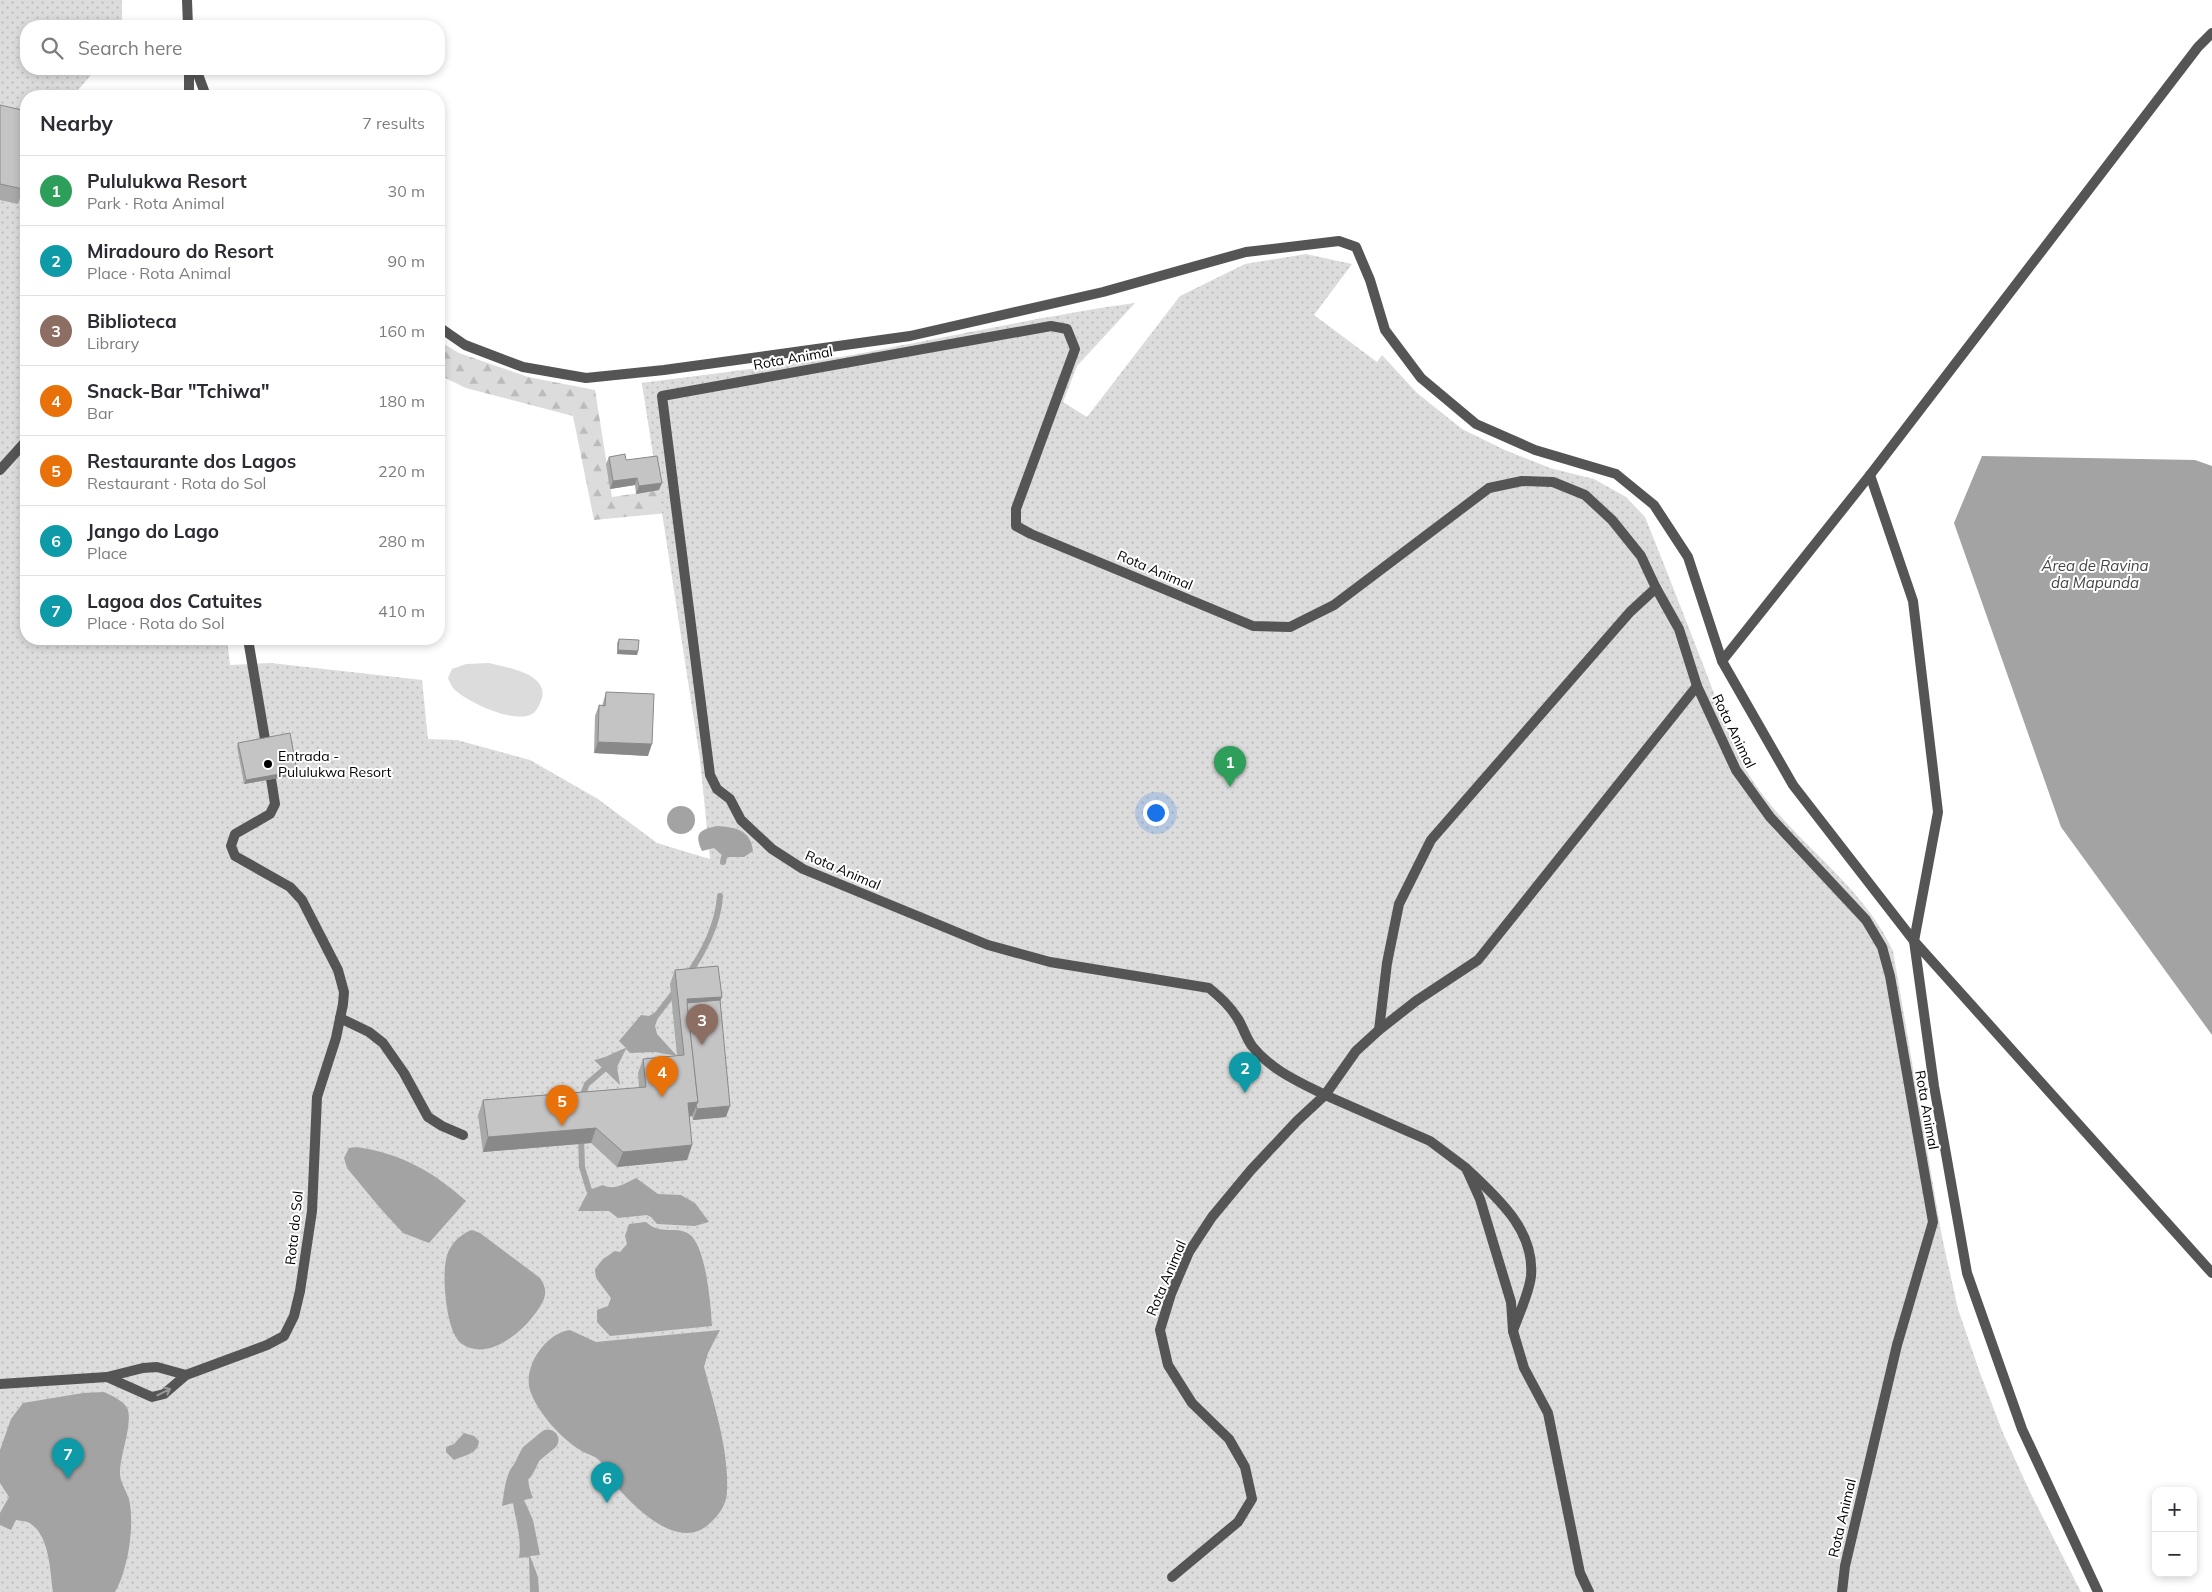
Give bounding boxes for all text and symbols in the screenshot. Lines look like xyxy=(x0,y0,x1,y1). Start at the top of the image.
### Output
search box xyxy=(20,20,445,75)
icon: search xyxy=(38,34,66,62)
text: Search here xyxy=(78,36,182,60)
text: Nearby xyxy=(40,110,113,136)
text: 7 results xyxy=(362,113,425,133)
text: Pululukwa Resort xyxy=(87,169,247,193)
text: 1 xyxy=(51,181,61,201)
text: 30 m xyxy=(388,181,425,201)
text: Park · Rota Animal xyxy=(87,193,224,213)
text: Miradouro do Resort xyxy=(87,239,273,263)
text: 2 xyxy=(51,251,61,271)
text: 90 m xyxy=(388,251,425,271)
text: Place · Rota Animal xyxy=(87,263,231,283)
text: Biblioteca xyxy=(87,309,177,333)
text: 3 xyxy=(51,321,61,341)
text: 160 m xyxy=(378,321,425,341)
text: Library xyxy=(87,333,139,353)
street label: Rota Animal xyxy=(752,342,834,374)
text: Snack-Bar "Tchiwa" xyxy=(87,379,270,403)
text: 4 xyxy=(51,391,61,411)
text: 180 m xyxy=(378,391,425,411)
text: Bar xyxy=(87,403,113,423)
text: Restaurante dos Lagos xyxy=(87,449,296,473)
text: 5 xyxy=(51,461,61,481)
text: 220 m xyxy=(378,461,425,481)
text: Restaurant · Rota do Sol xyxy=(87,473,266,493)
text: Jango do Lago xyxy=(87,519,219,543)
text: 6 xyxy=(51,531,61,551)
text: 280 m xyxy=(378,531,425,551)
text: Place xyxy=(87,543,127,563)
street label: Rota Animal xyxy=(1115,546,1195,594)
water label: Área de Ravina da Mapunda xyxy=(2040,556,2149,592)
text: Lagoa dos Catuites xyxy=(87,589,262,613)
text: 7 xyxy=(51,601,61,621)
text: 410 m xyxy=(378,601,425,621)
text: Place · Rota do Sol xyxy=(87,613,224,633)
street label: Rota Animal xyxy=(1708,691,1760,771)
pin: 1 xyxy=(1214,746,1246,787)
place label: Entrada - Pululukwa Resort xyxy=(278,747,392,781)
marker: Entrada - Pululukwa Resort xyxy=(262,758,274,770)
your location xyxy=(1143,800,1169,826)
street label: Rota Animal xyxy=(803,846,883,894)
pin: 3 xyxy=(686,1004,718,1045)
pin: 2 xyxy=(1229,1052,1261,1093)
pin: 4 xyxy=(646,1056,678,1097)
street label: Rota Animal xyxy=(1911,1069,1943,1151)
pin: 5 xyxy=(546,1085,578,1126)
street label: Rota do Sol xyxy=(281,1190,307,1266)
street label: Rota Animal xyxy=(1142,1238,1190,1318)
one-way arrow xyxy=(156,1387,171,1397)
pin: 7 xyxy=(52,1438,84,1479)
pin: 6 xyxy=(591,1462,623,1503)
street label: Rota Animal xyxy=(1824,1477,1860,1559)
map controls xyxy=(2152,1487,2197,1577)
button: + xyxy=(2152,1487,2197,1532)
button: − xyxy=(2152,1532,2197,1577)

